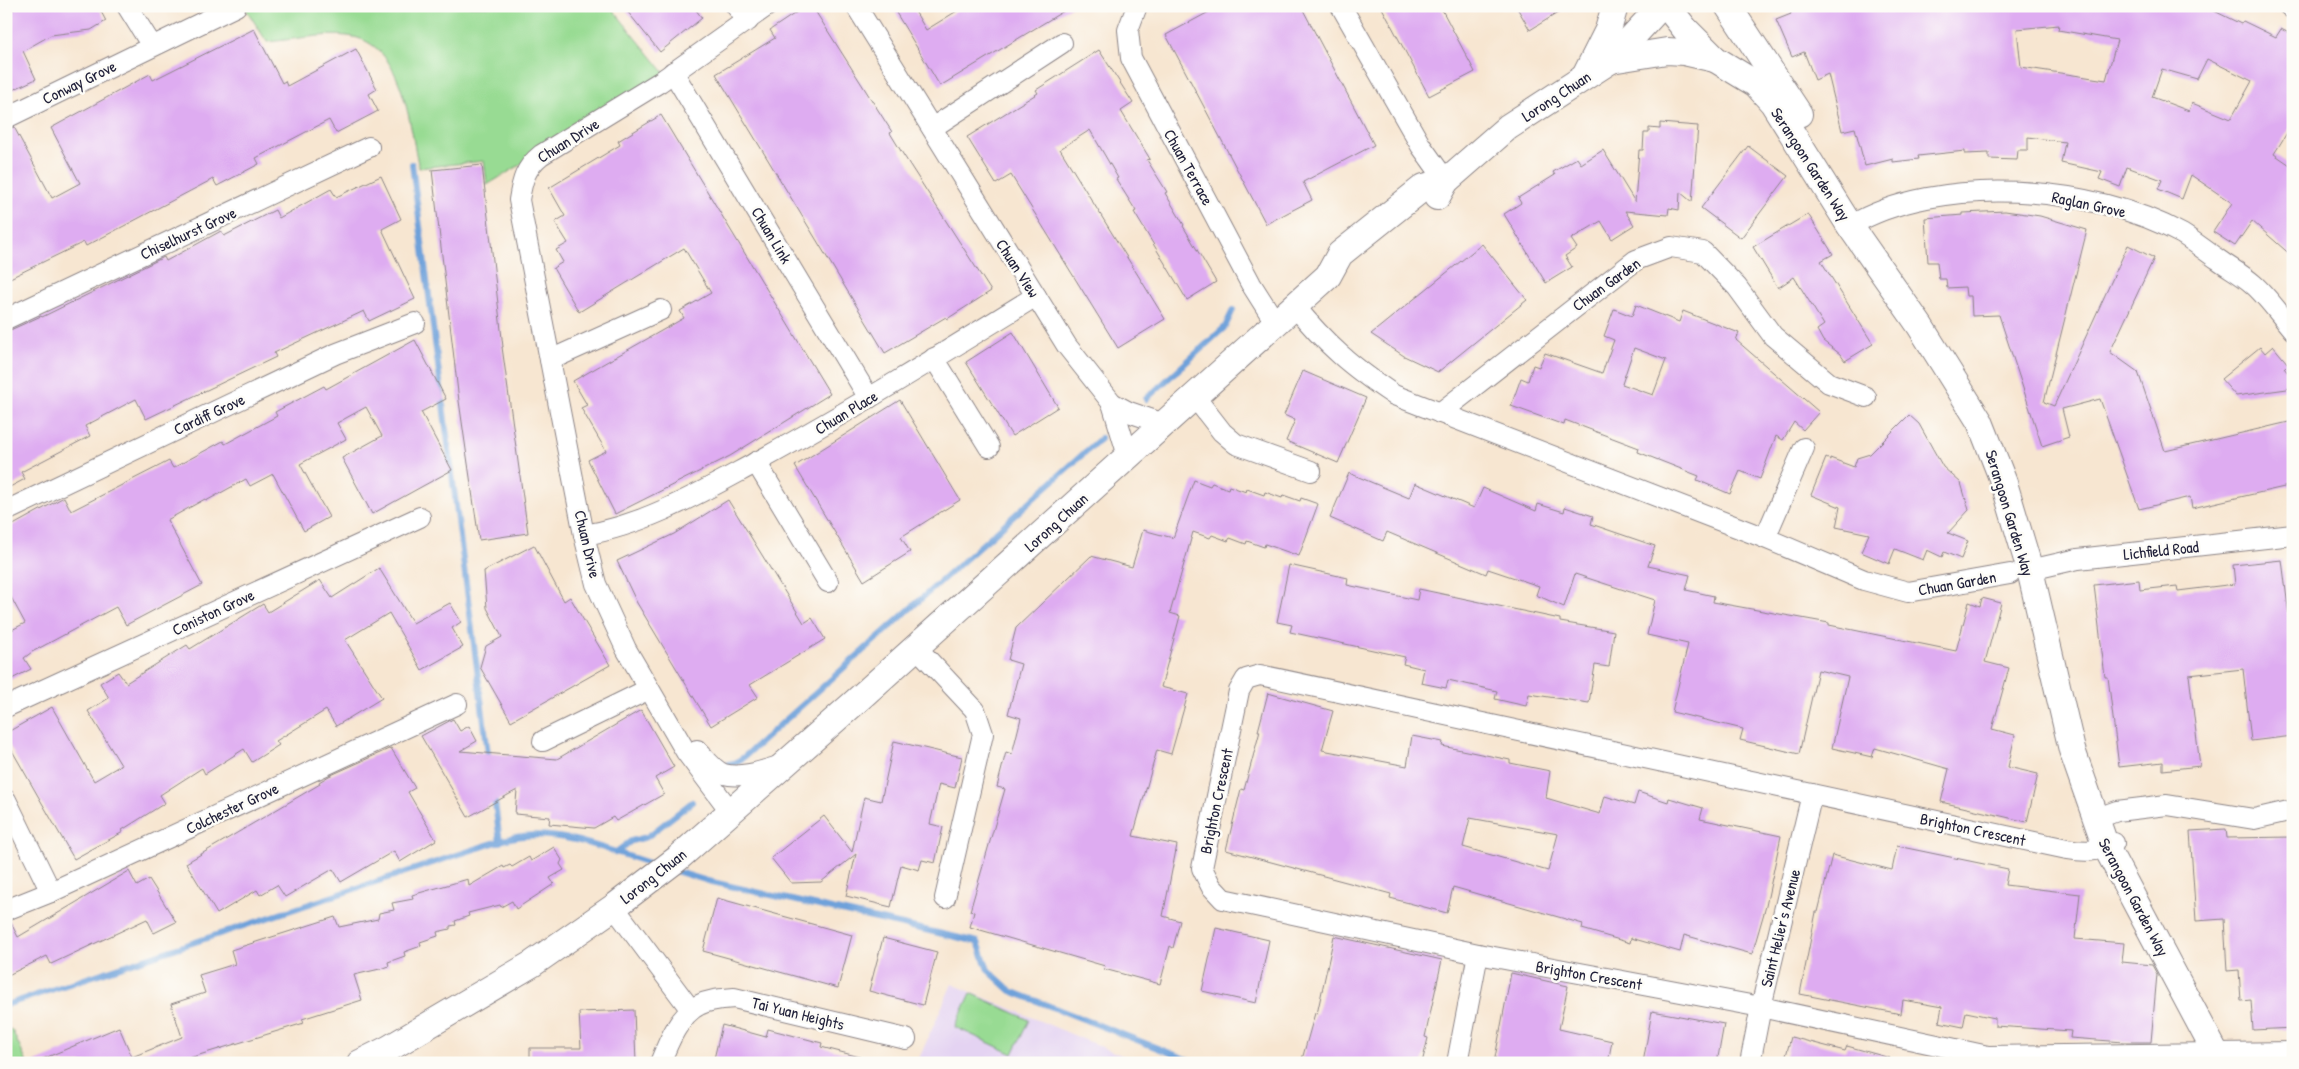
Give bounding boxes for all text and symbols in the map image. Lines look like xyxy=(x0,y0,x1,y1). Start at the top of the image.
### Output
street label: Conway Grove xyxy=(38,54,120,109)
street label: Lorong Chuan xyxy=(1517,65,1595,127)
street label: Serangoon Garden Way xyxy=(1766,103,1856,225)
street label: Chuan Drive xyxy=(533,112,604,168)
street label: Chuan Terrace xyxy=(1159,125,1219,210)
street label: Raglan Grove xyxy=(2050,185,2129,223)
street label: Chiselhurst Grove xyxy=(136,201,240,265)
street label: Chuan Link xyxy=(746,203,798,268)
street label: Chuan View xyxy=(991,235,1045,301)
street label: Chuan Garden xyxy=(1568,252,1644,316)
street label: Chuan Place xyxy=(810,384,882,439)
street label: Cardiff Grove xyxy=(170,388,249,440)
street label: Serangoon Garden Way xyxy=(1980,447,2040,579)
street label: Lorong Chuan xyxy=(1019,488,1093,556)
street label: Chuan Drive xyxy=(570,508,607,581)
street label: Lichfield Road xyxy=(2122,535,2200,565)
street label: Chuan Garden xyxy=(1916,565,1998,601)
street label: Coniston Grove xyxy=(168,583,258,641)
street label: Brighton Crescent xyxy=(1194,746,1238,856)
street label: Colchester Grove xyxy=(182,777,282,839)
street label: Brighton Crescent xyxy=(1918,807,2028,851)
street label: Serangoon Garden Way xyxy=(2094,834,2175,960)
street label: Lorong Chuan xyxy=(615,843,691,909)
street label: Saint Helier's Avenue xyxy=(1755,866,1805,989)
street label: Brighton Crescent xyxy=(1534,955,1644,995)
street label: Tai Yuan Heights xyxy=(749,991,847,1035)

